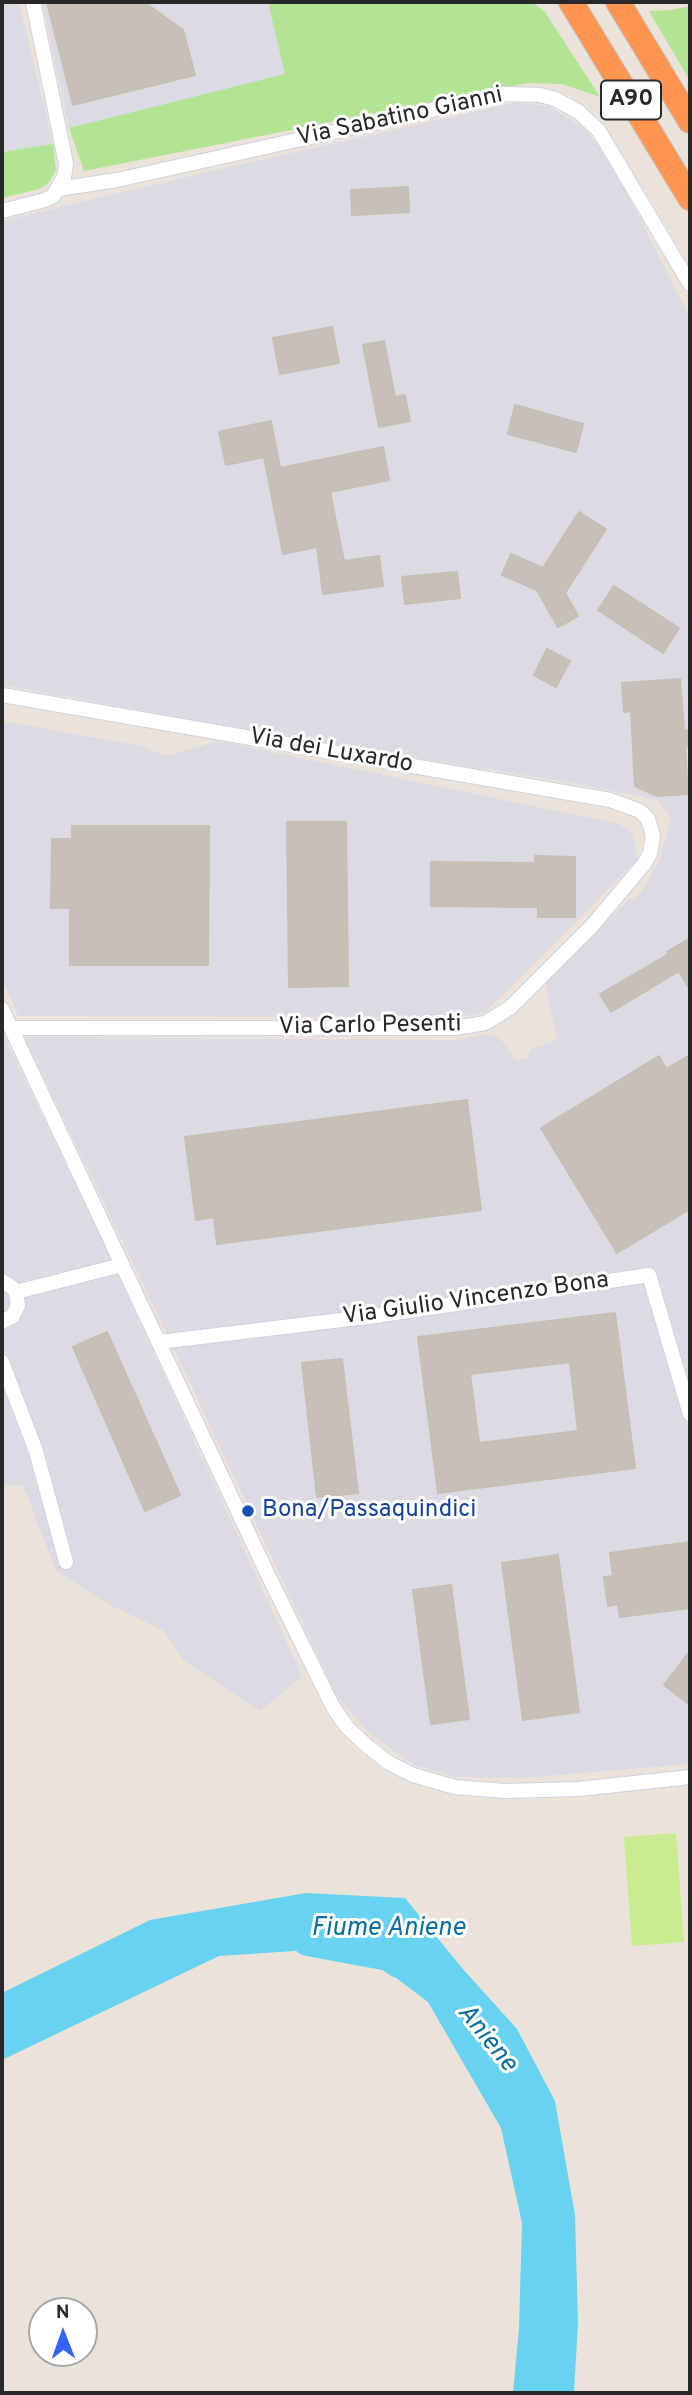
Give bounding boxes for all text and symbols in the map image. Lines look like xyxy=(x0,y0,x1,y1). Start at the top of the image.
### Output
road number: A90 xyxy=(601,80,661,120)
street label: Via Sabatino Gianni xyxy=(294,82,506,154)
street label: Via dei Luxardo xyxy=(247,723,415,781)
street label: Via Carlo Pesenti xyxy=(278,1011,462,1043)
street label: Via Giulio Vincenzo Bona xyxy=(341,1267,611,1333)
place label: Bona/Passaquindici xyxy=(262,1497,476,1525)
marker: Bona/Passaquindici xyxy=(240,1503,256,1519)
water label: Fiume Aniene xyxy=(311,1914,465,1946)
water label: Aniene xyxy=(449,1999,523,2079)
north arrow xyxy=(28,2297,98,2367)
text: N xyxy=(56,2301,70,2325)

